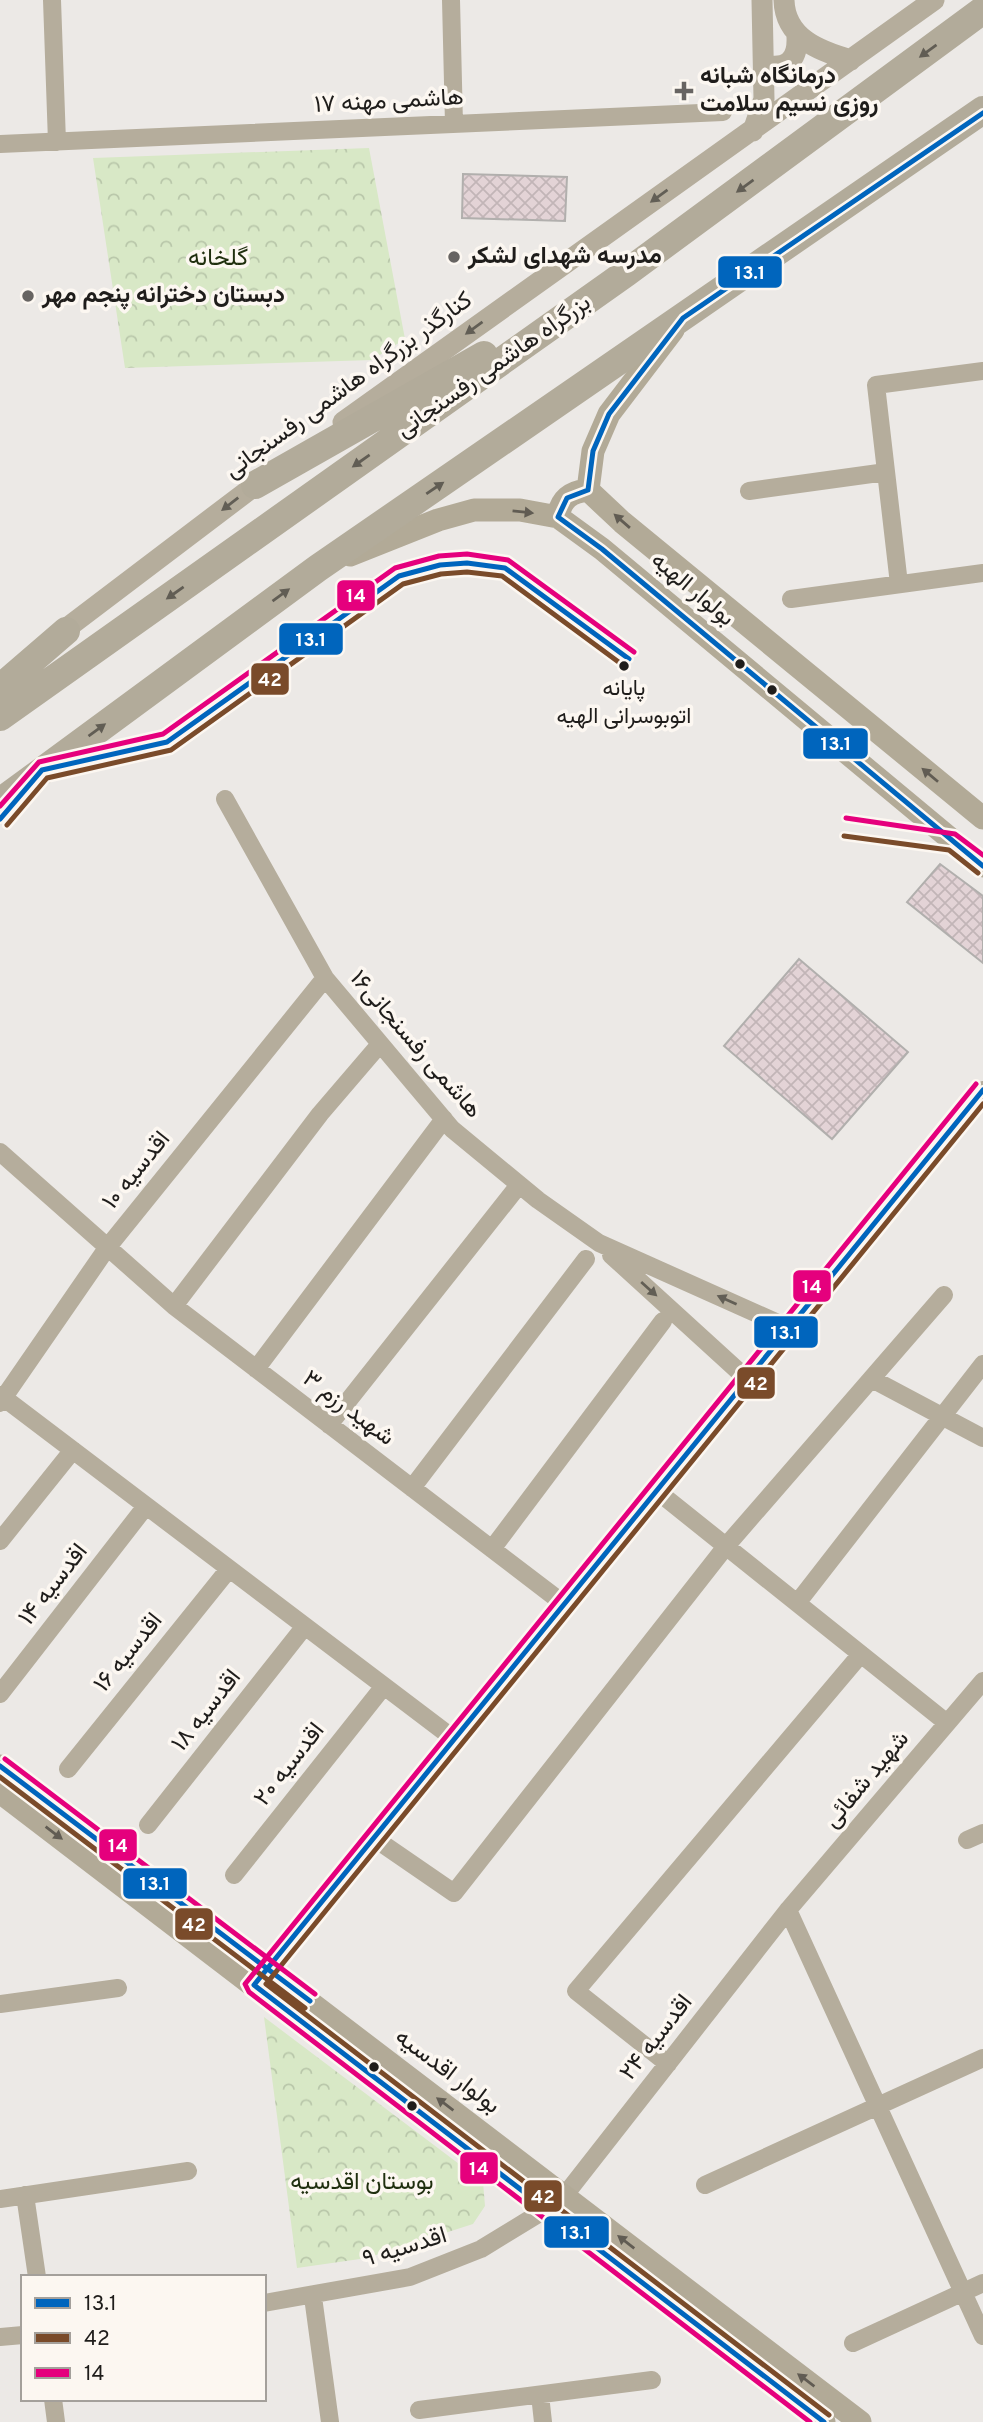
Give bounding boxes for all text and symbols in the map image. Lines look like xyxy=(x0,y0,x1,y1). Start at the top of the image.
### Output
one-way arrow xyxy=(919,43,937,57)
place label: درمانگاه شبانه روزی نسیم سلامت xyxy=(700,62,878,120)
marker: درمانگاه شبانه روزی نسیم سلامت xyxy=(674,81,694,101)
street label: هاشمی مهنه ۱۷ xyxy=(314,83,464,121)
one-way arrow xyxy=(736,178,754,192)
one-way arrow xyxy=(650,189,668,203)
place label: مدرسه شهدای لشکر xyxy=(467,242,662,272)
park label: گلخانه xyxy=(188,244,248,274)
marker: مدرسه شهدای لشکر xyxy=(446,249,462,265)
line badge: 13.1 xyxy=(717,255,783,289)
text: 13.1 xyxy=(735,262,765,286)
place label: دبستان دخترانه پنجم مهر xyxy=(41,281,285,311)
street label: کنارگذر بزرگراه هاشمی رفسنجانی xyxy=(219,286,479,486)
marker: دبستان دخترانه پنجم مهر xyxy=(20,288,36,304)
street label: بزرگراه هاشمی رفسنجانی xyxy=(391,289,597,445)
one-way arrow xyxy=(465,321,483,335)
one-way arrow xyxy=(352,454,370,468)
one-way arrow xyxy=(425,481,445,494)
one-way arrow xyxy=(221,497,239,511)
one-way arrow xyxy=(512,506,534,517)
one-way arrow xyxy=(613,513,631,529)
street label: بولوار الهیه xyxy=(644,546,740,634)
line badge: 14 xyxy=(336,579,376,612)
text: 14 xyxy=(346,585,366,609)
one-way arrow xyxy=(166,586,184,600)
one-way arrow xyxy=(271,588,289,603)
line badge: 13.1 xyxy=(278,622,344,656)
text: 13.1 xyxy=(296,629,326,653)
unlabelled marker xyxy=(733,657,747,671)
marker: پایانه اتوبوسرانی الهیه xyxy=(617,659,631,673)
line badge: 42 xyxy=(250,662,290,696)
text: 42 xyxy=(258,669,282,693)
place label: پایانه اتوبوسرانی الهیه xyxy=(557,676,691,731)
unlabelled marker xyxy=(765,683,779,697)
one-way arrow xyxy=(88,723,106,737)
line badge: 13.1 xyxy=(802,727,869,760)
text: 13.1 xyxy=(821,733,851,757)
one-way arrow xyxy=(922,767,940,782)
street label: هاشمی رفسنجانی۱۶ xyxy=(342,965,488,1125)
street label: اقدسیه ۱۰ xyxy=(96,1126,178,1216)
line badge: 14 xyxy=(792,1269,832,1303)
text: 14 xyxy=(802,1276,822,1300)
one-way arrow xyxy=(640,1281,657,1297)
one-way arrow xyxy=(716,1294,737,1305)
line badge: 13.1 xyxy=(753,1315,819,1349)
text: 13.1 xyxy=(771,1322,801,1346)
street label: شهید رزم ۳ xyxy=(296,1365,400,1453)
line badge: 42 xyxy=(736,1366,776,1400)
text: 42 xyxy=(744,1373,768,1397)
street label: اقدسیه ۱۴ xyxy=(13,1538,95,1632)
street label: اقدسیه ۱۶ xyxy=(88,1607,170,1699)
street label: اقدسیه ۱۸ xyxy=(166,1664,248,1758)
street label: اقدسیه ۲۰ xyxy=(248,1717,332,1813)
street label: شهید شفائی xyxy=(818,1725,916,1835)
one-way arrow xyxy=(45,1826,64,1840)
line badge: 14 xyxy=(98,1828,138,1862)
text: 14 xyxy=(108,1835,128,1859)
line badge: 13.1 xyxy=(122,1867,188,1900)
text: 13.1 xyxy=(140,1873,170,1897)
line badge: 42 xyxy=(174,1907,214,1941)
text: 42 xyxy=(182,1914,206,1938)
street label: اقدسیه ۲۴ xyxy=(614,1989,700,2087)
street label: بولوار اقدسیه xyxy=(388,2023,506,2121)
unlabelled marker xyxy=(367,2060,381,2074)
one-way arrow xyxy=(436,2097,454,2111)
unlabelled marker xyxy=(405,2099,419,2113)
line badge: 14 xyxy=(459,2151,499,2185)
text: 14 xyxy=(469,2158,489,2182)
park label: بوستان اقدسیه xyxy=(290,2168,434,2198)
line badge: 42 xyxy=(523,2179,563,2213)
text: 42 xyxy=(531,2186,555,2210)
line badge: 13.1 xyxy=(543,2215,610,2249)
street label: اقدسیه ۹ xyxy=(359,2221,451,2275)
text: 13.1 xyxy=(561,2222,591,2246)
one-way arrow xyxy=(617,2235,635,2249)
legend xyxy=(21,2275,266,2401)
text: 13.1 xyxy=(84,2291,117,2318)
text: 42 xyxy=(84,2326,110,2353)
text: 14 xyxy=(84,2361,104,2388)
one-way arrow xyxy=(797,2374,815,2388)

